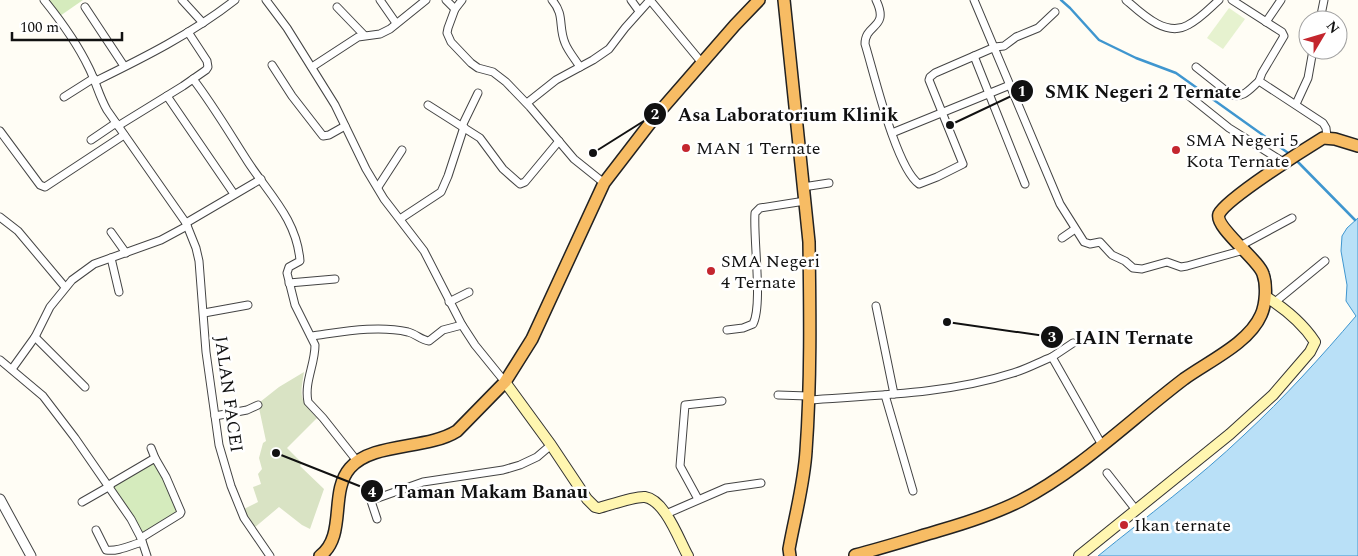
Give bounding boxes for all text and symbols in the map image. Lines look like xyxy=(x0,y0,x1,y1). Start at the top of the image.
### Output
scale bar xyxy=(12,10,122,42)
north arrow xyxy=(1298,10,1348,60)
text: 100 m xyxy=(20,16,59,39)
text: N xyxy=(1321,16,1345,38)
callout: SMK Negeri 2 Ternate xyxy=(1010,74,1251,108)
text: SMK Negeri 2 Ternate xyxy=(1045,78,1241,107)
text: 1 xyxy=(1018,80,1026,103)
callout: Asa Laboratorium Klinik xyxy=(643,97,908,131)
text: Asa Laboratorium Klinik xyxy=(678,101,899,130)
text: 2 xyxy=(651,103,659,126)
place label: SMA Negeri 5 Kota Ternate xyxy=(1186,127,1299,175)
place label: MAN 1 Ternate xyxy=(696,135,821,162)
marker: MAN 1 Ternate xyxy=(680,142,692,154)
marker: SMA Negeri 5 Kota Ternate xyxy=(1170,144,1182,156)
place label: SMA Negeri 4 Ternate xyxy=(721,248,820,296)
marker: SMA Negeri 4 Ternate xyxy=(705,265,717,277)
callout: IAIN Ternate xyxy=(1040,320,1203,354)
text: IAIN Ternate xyxy=(1075,324,1193,353)
text: 3 xyxy=(1048,326,1056,349)
street label: JALAN FACEI xyxy=(207,334,250,454)
callout: Taman Makam Banau xyxy=(359,474,598,508)
text: Taman Makam Banau xyxy=(394,478,588,507)
text: 4 xyxy=(368,481,377,504)
place label: Ikan ternate xyxy=(1134,512,1231,539)
marker: Ikan ternate xyxy=(1118,519,1130,531)

